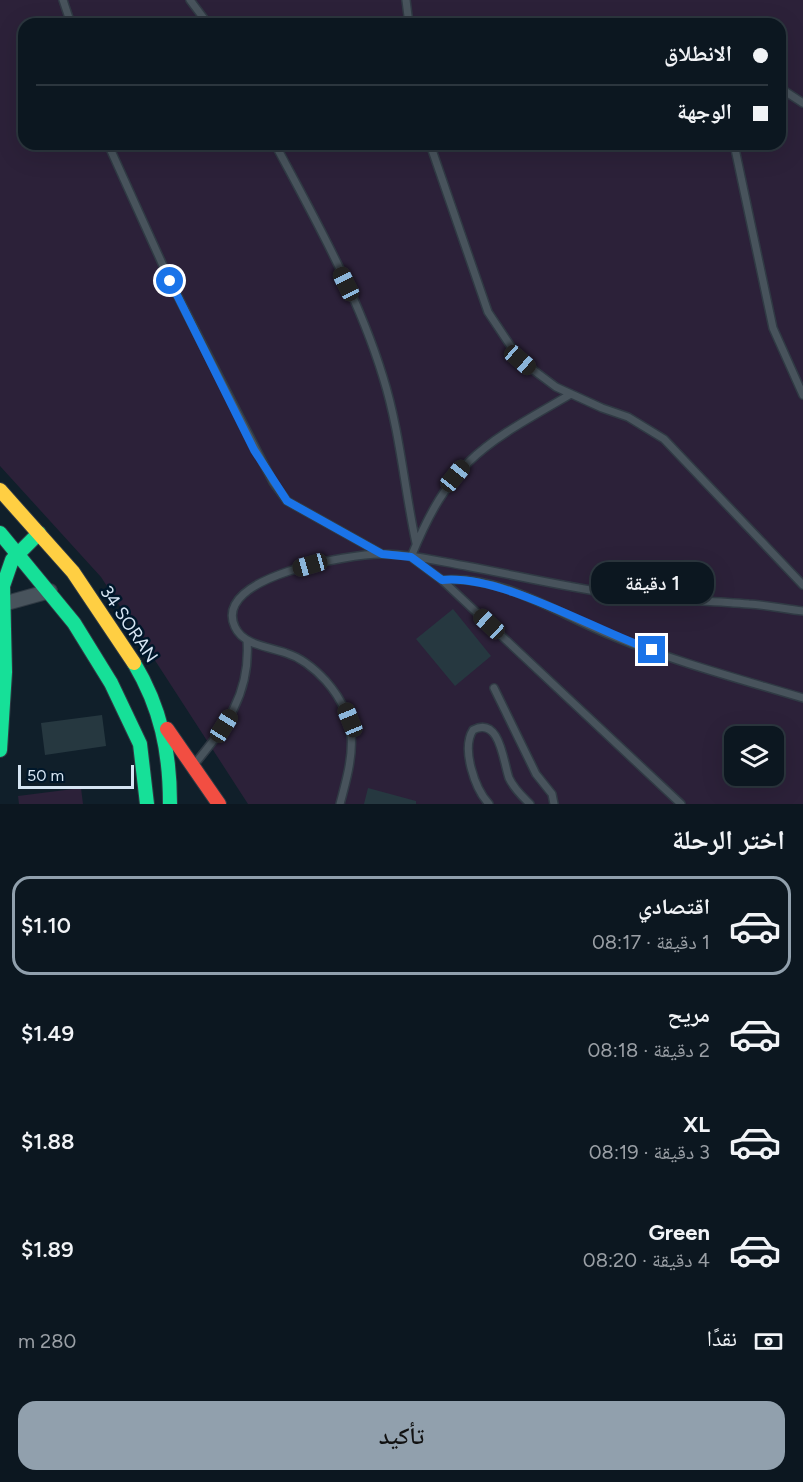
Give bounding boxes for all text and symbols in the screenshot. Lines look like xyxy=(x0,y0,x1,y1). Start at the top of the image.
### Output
text: الانطلاق xyxy=(664,40,732,67)
text: الوجهة xyxy=(677,98,732,125)
car xyxy=(330,264,362,304)
route start xyxy=(156,267,183,294)
car xyxy=(501,341,539,379)
car xyxy=(437,456,473,496)
car xyxy=(290,551,330,579)
callout: 1 دقيقة xyxy=(590,563,714,605)
text: 1 دقيقة xyxy=(625,571,680,595)
street label: 34 SORAN xyxy=(95,581,163,667)
car xyxy=(470,605,508,643)
route end xyxy=(638,636,665,663)
car xyxy=(335,700,365,740)
car xyxy=(207,706,241,746)
map controls xyxy=(724,726,784,786)
button: layers xyxy=(724,726,784,786)
scale bar xyxy=(18,762,134,790)
text: 50 m xyxy=(27,766,64,785)
text: اختر الرحلة xyxy=(672,823,785,856)
text: اقتصادي xyxy=(638,893,710,920)
icon: car xyxy=(728,899,782,953)
text: $1.10 xyxy=(21,912,71,939)
text: 1 دقيقة · 08:17 xyxy=(592,930,710,954)
text: مريح xyxy=(667,1001,710,1028)
icon: car xyxy=(728,1007,782,1061)
text: $1.49 xyxy=(21,1020,74,1047)
text: 2 دقيقة · 08:18 xyxy=(588,1038,710,1062)
text: XL xyxy=(683,1111,710,1138)
icon: car xyxy=(728,1115,782,1169)
text: $1.88 xyxy=(21,1128,75,1155)
text: 3 دقيقة · 08:19 xyxy=(589,1140,710,1164)
text: Green xyxy=(648,1219,710,1246)
icon: car xyxy=(728,1223,782,1277)
text: $1.89 xyxy=(21,1236,74,1263)
text: 4 دقيقة · 08:20 xyxy=(583,1248,710,1272)
text: نقدًا xyxy=(707,1325,737,1352)
icon: cash xyxy=(752,1325,785,1358)
text: 280 m xyxy=(18,1329,76,1353)
button: تأكيد xyxy=(18,1401,785,1470)

